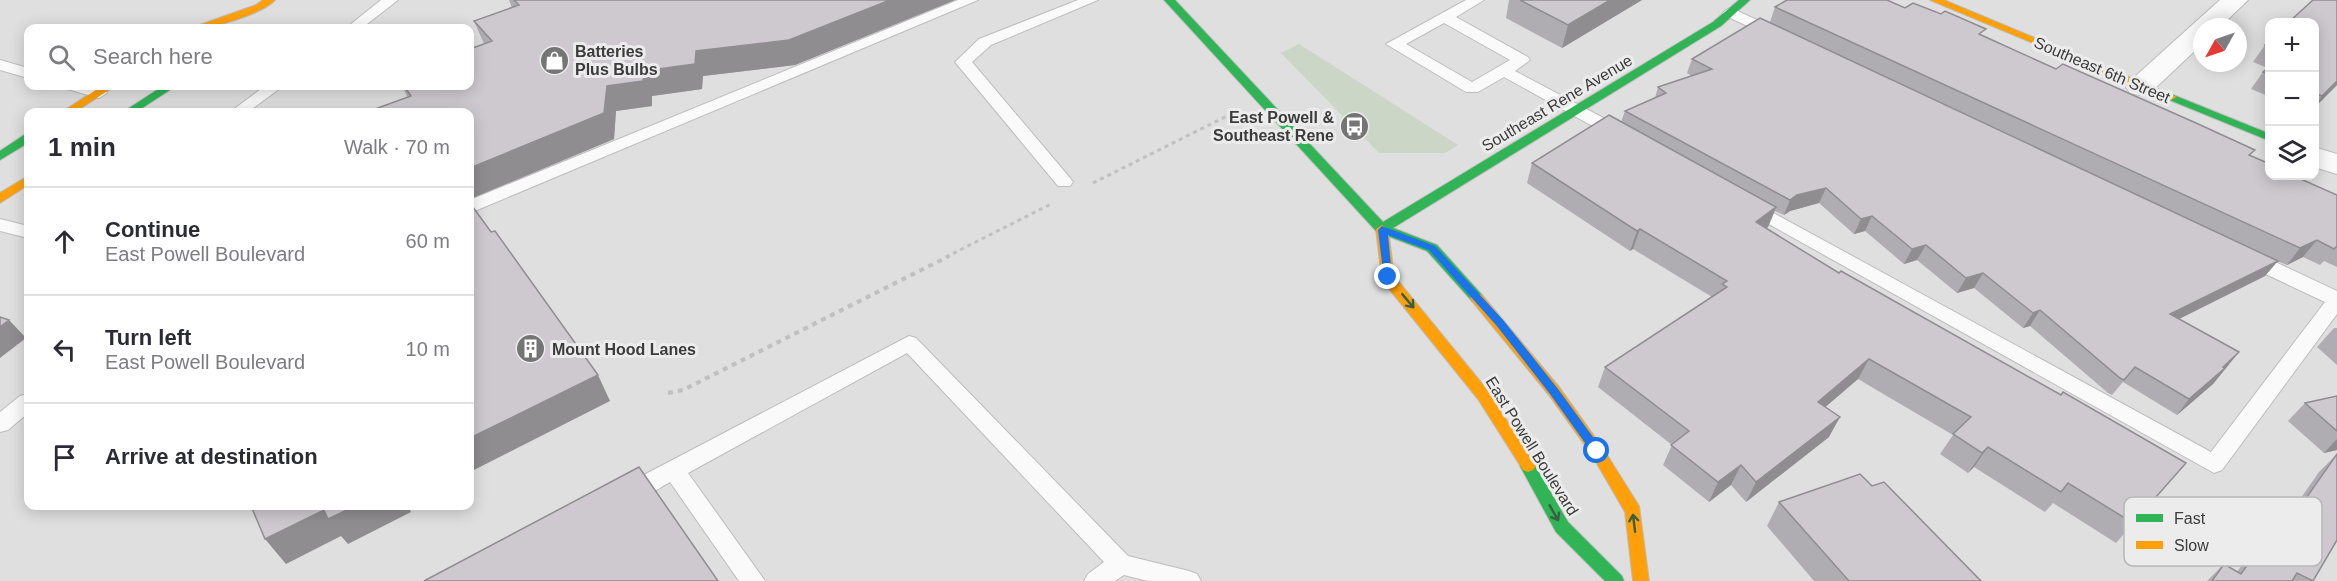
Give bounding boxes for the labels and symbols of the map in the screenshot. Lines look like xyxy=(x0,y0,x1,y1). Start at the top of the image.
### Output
north arrow xyxy=(2193,18,2247,72)
street label: Southeast 6th Street xyxy=(2032,34,2173,107)
place label: Batteries Plus Bulbs xyxy=(575,43,658,78)
shop icon: Batteries Plus Bulbs xyxy=(538,44,570,76)
street label: Southeast Rene Avenue xyxy=(1479,51,1635,155)
place label: East Powell & Southeast Rene xyxy=(1213,109,1334,144)
bus stop icon: East Powell & Southeast Rene xyxy=(1339,110,1371,142)
route end xyxy=(1374,263,1400,289)
one-way arrow xyxy=(1401,293,1415,308)
building icon: Mount Hood Lanes xyxy=(515,333,547,365)
place label: Mount Hood Lanes xyxy=(552,341,696,358)
street label: East Powell Boulevard xyxy=(1482,374,1582,518)
route start xyxy=(1583,437,1609,463)
legend xyxy=(2124,497,2322,566)
one-way arrow xyxy=(1549,504,1561,521)
text: Fast xyxy=(2174,510,2206,527)
one-way arrow xyxy=(1628,513,1639,533)
text: Slow xyxy=(2174,537,2209,554)

